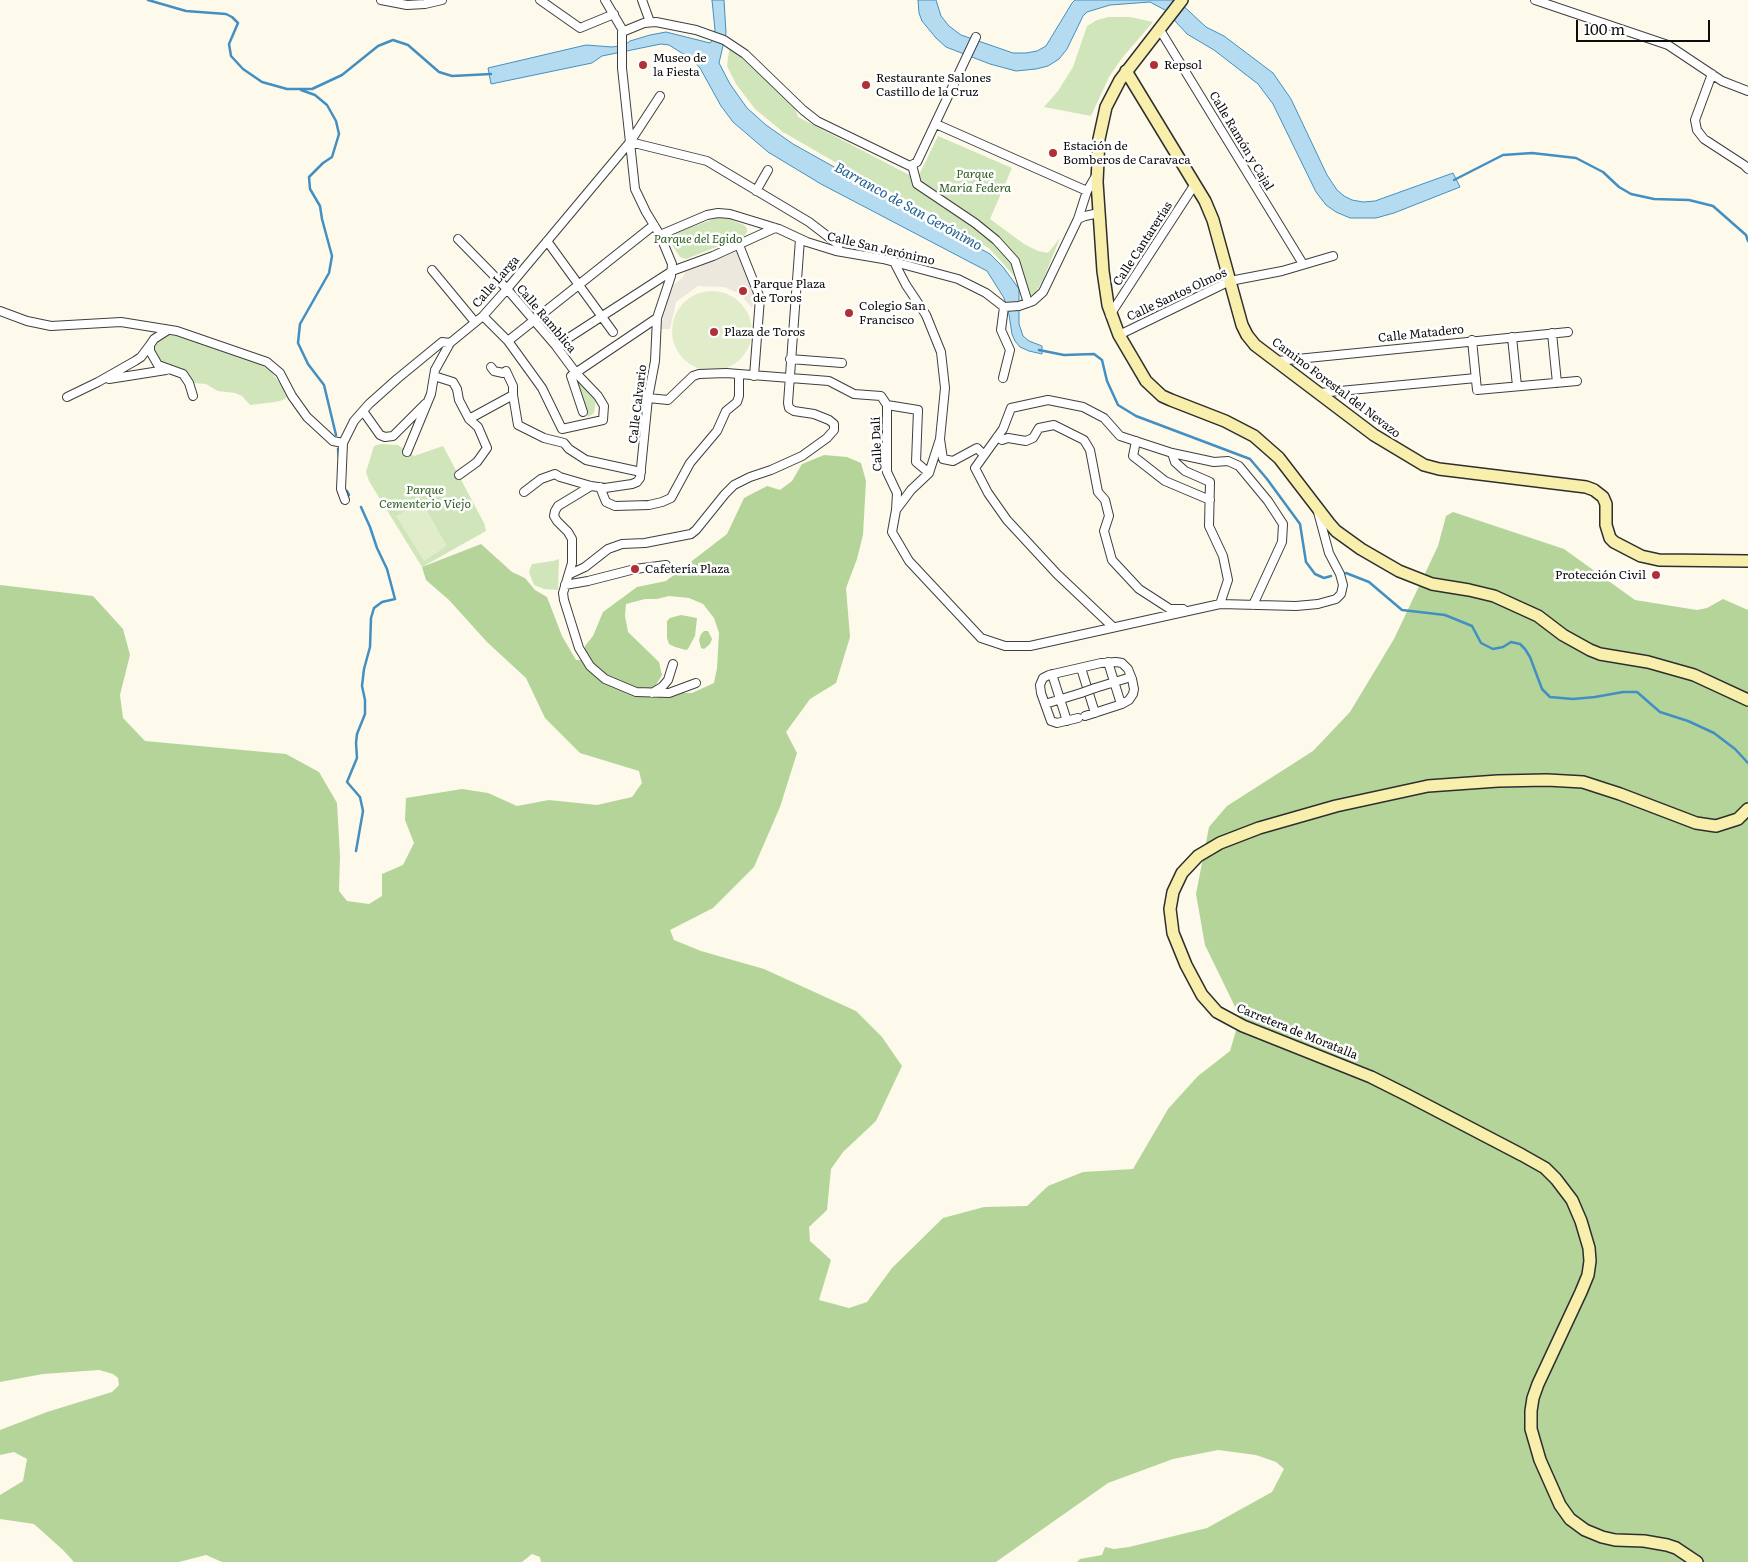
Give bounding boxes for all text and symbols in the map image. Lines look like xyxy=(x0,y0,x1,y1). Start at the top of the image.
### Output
scale bar xyxy=(1578,10,1712,42)
text: 100 m xyxy=(1584,17,1625,40)
place label: Museo de la Fiesta xyxy=(653,51,707,79)
place label: Repsol xyxy=(1164,58,1202,72)
marker: Museo de la Fiesta xyxy=(637,59,649,71)
marker: Repsol xyxy=(1148,59,1160,71)
place label: Restaurante Salones Castillo de la Cruz xyxy=(876,71,991,99)
marker: Restaurante Salones Castillo de la Cruz xyxy=(860,79,872,91)
street label: Calle Ramón y Cajal xyxy=(1206,89,1276,193)
place label: Estación de Bomberos de Caravaca xyxy=(1063,139,1191,167)
marker: Estación de Bomberos de Caravaca xyxy=(1047,147,1059,159)
water label: Barranco de San Gerónimo xyxy=(831,159,985,255)
park label: Parque María Federa xyxy=(939,167,1011,195)
street label: Calle Cantarerías xyxy=(1110,199,1176,289)
street label: Calle San Jerónimo xyxy=(826,230,936,268)
park label: Parque del Egido xyxy=(654,232,742,246)
street label: Calle Larga xyxy=(470,253,522,311)
street label: Calle Santos Olmos xyxy=(1125,266,1229,324)
place label: Parque Plaza de Toros xyxy=(753,277,825,305)
street label: Calle Ramblica xyxy=(513,282,579,356)
marker: Parque Plaza de Toros xyxy=(737,285,749,297)
place label: Colegio San Francisco xyxy=(859,299,926,327)
marker: Colegio San Francisco xyxy=(843,307,855,319)
street label: Calle Matadero xyxy=(1377,322,1465,346)
place label: Plaza de Toros xyxy=(724,325,805,339)
marker: Plaza de Toros xyxy=(708,326,720,338)
street label: Camino Forestal del Nevazo xyxy=(1269,335,1403,441)
street label: Calle Calvario xyxy=(626,364,650,444)
street label: Calle Dalí xyxy=(869,416,885,472)
park label: Parque Cementerio Viejo xyxy=(379,483,471,511)
place label: Cafetería Plaza xyxy=(645,562,730,576)
marker: Cafetería Plaza xyxy=(629,563,641,575)
place label: Protección Civil xyxy=(1555,568,1646,582)
marker: Protección Civil xyxy=(1650,569,1662,581)
street label: Carretera de Moratalla xyxy=(1234,1001,1360,1063)

